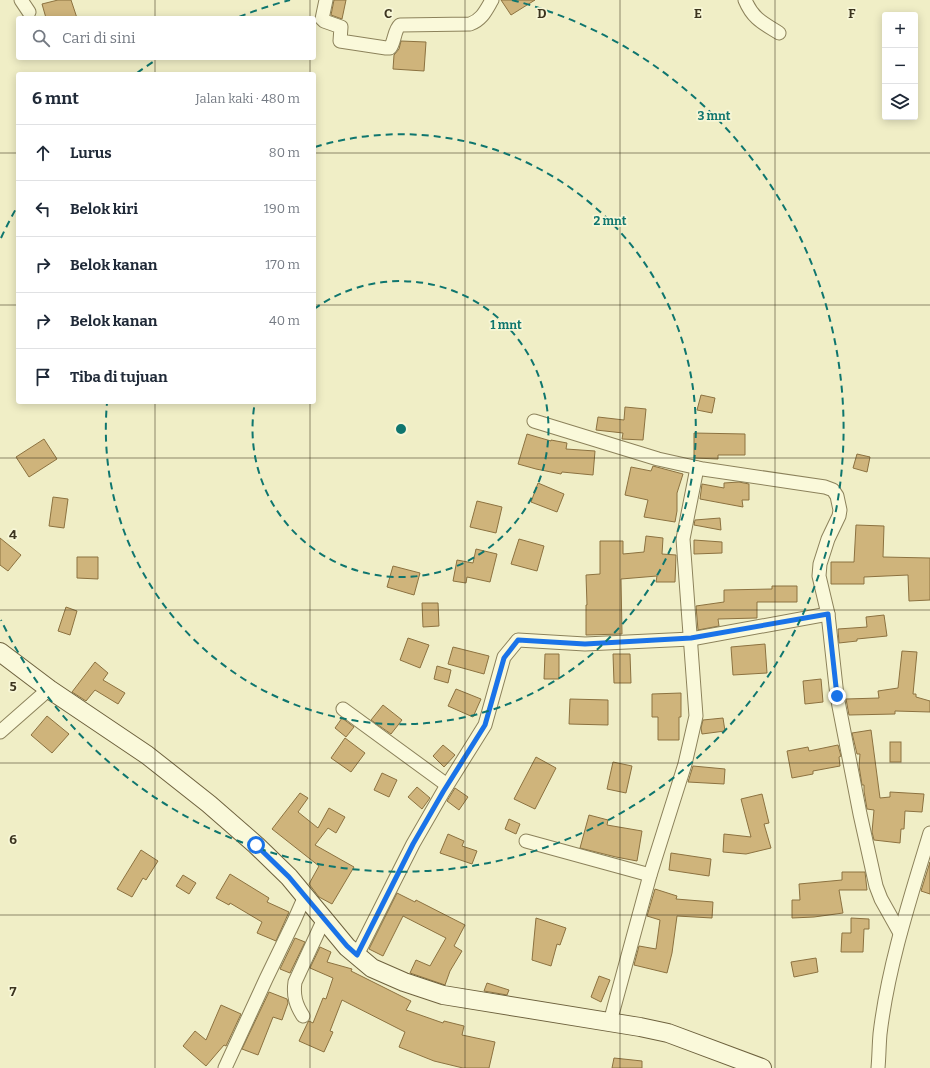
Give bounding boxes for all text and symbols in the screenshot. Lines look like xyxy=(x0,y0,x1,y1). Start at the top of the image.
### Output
text: C xyxy=(384,6,392,21)
text: D xyxy=(537,6,547,21)
text: E xyxy=(694,6,702,21)
text: F xyxy=(848,6,856,21)
map controls xyxy=(882,12,918,120)
button: + xyxy=(882,12,918,48)
search box xyxy=(16,16,316,60)
icon: search xyxy=(30,27,52,49)
text: Cari di sini xyxy=(62,29,135,47)
button: − xyxy=(882,48,918,84)
button: layers xyxy=(882,84,918,120)
text: 6 mnt xyxy=(32,88,79,109)
text: Jalan kaki · 480 m xyxy=(196,91,300,106)
text: 3 mnt xyxy=(698,109,731,123)
icon: ahead xyxy=(32,142,54,164)
text: Lurus xyxy=(70,144,112,162)
text: 80 m xyxy=(269,145,300,160)
icon: left xyxy=(32,198,54,220)
text: Belok kiri xyxy=(70,200,138,218)
text: 190 m xyxy=(264,201,300,216)
text: 2 mnt xyxy=(594,214,627,228)
icon: right xyxy=(32,254,54,276)
text: Belok kanan xyxy=(70,256,158,274)
text: 170 m xyxy=(265,257,300,272)
icon: right xyxy=(32,310,54,332)
text: Belok kanan xyxy=(70,312,158,330)
text: 40 m xyxy=(269,313,300,328)
text: 1 mnt xyxy=(490,318,522,332)
icon: arrive xyxy=(32,366,54,388)
text: Tiba di tujuan xyxy=(70,368,168,386)
centre of rings xyxy=(394,422,408,436)
text: 4 xyxy=(9,527,17,542)
text: 5 xyxy=(9,679,17,694)
route end xyxy=(828,687,846,705)
text: 6 xyxy=(9,832,17,847)
route start xyxy=(247,836,265,854)
text: 7 xyxy=(10,984,17,999)

